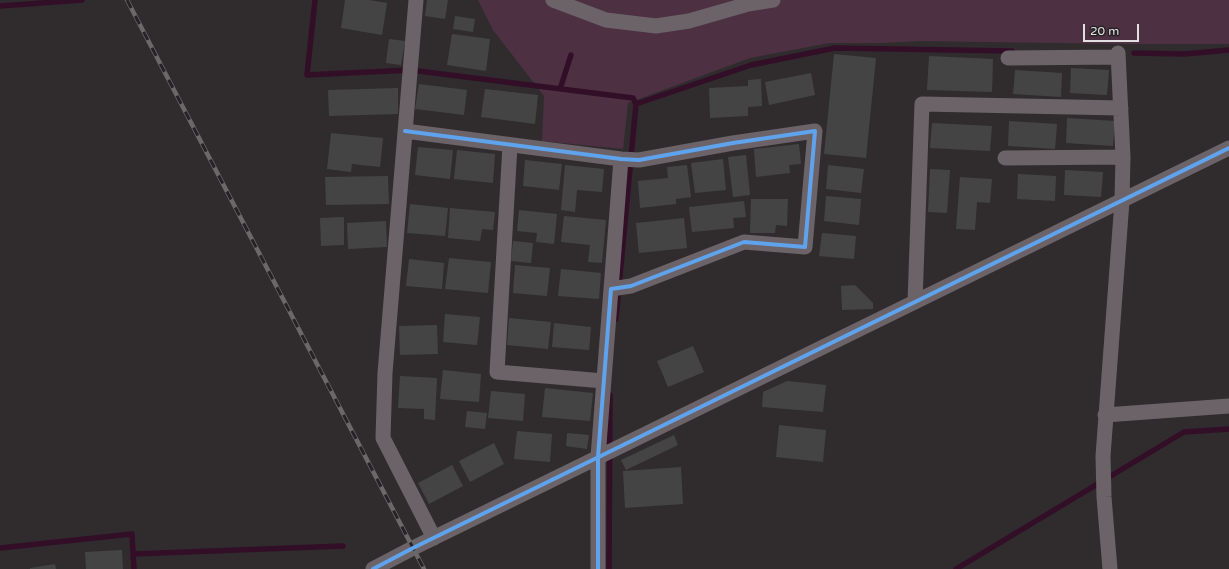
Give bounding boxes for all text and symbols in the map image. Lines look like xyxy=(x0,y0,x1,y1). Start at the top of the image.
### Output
scale bar xyxy=(1085,16,1141,42)
text: 20 m xyxy=(1090,24,1119,38)

